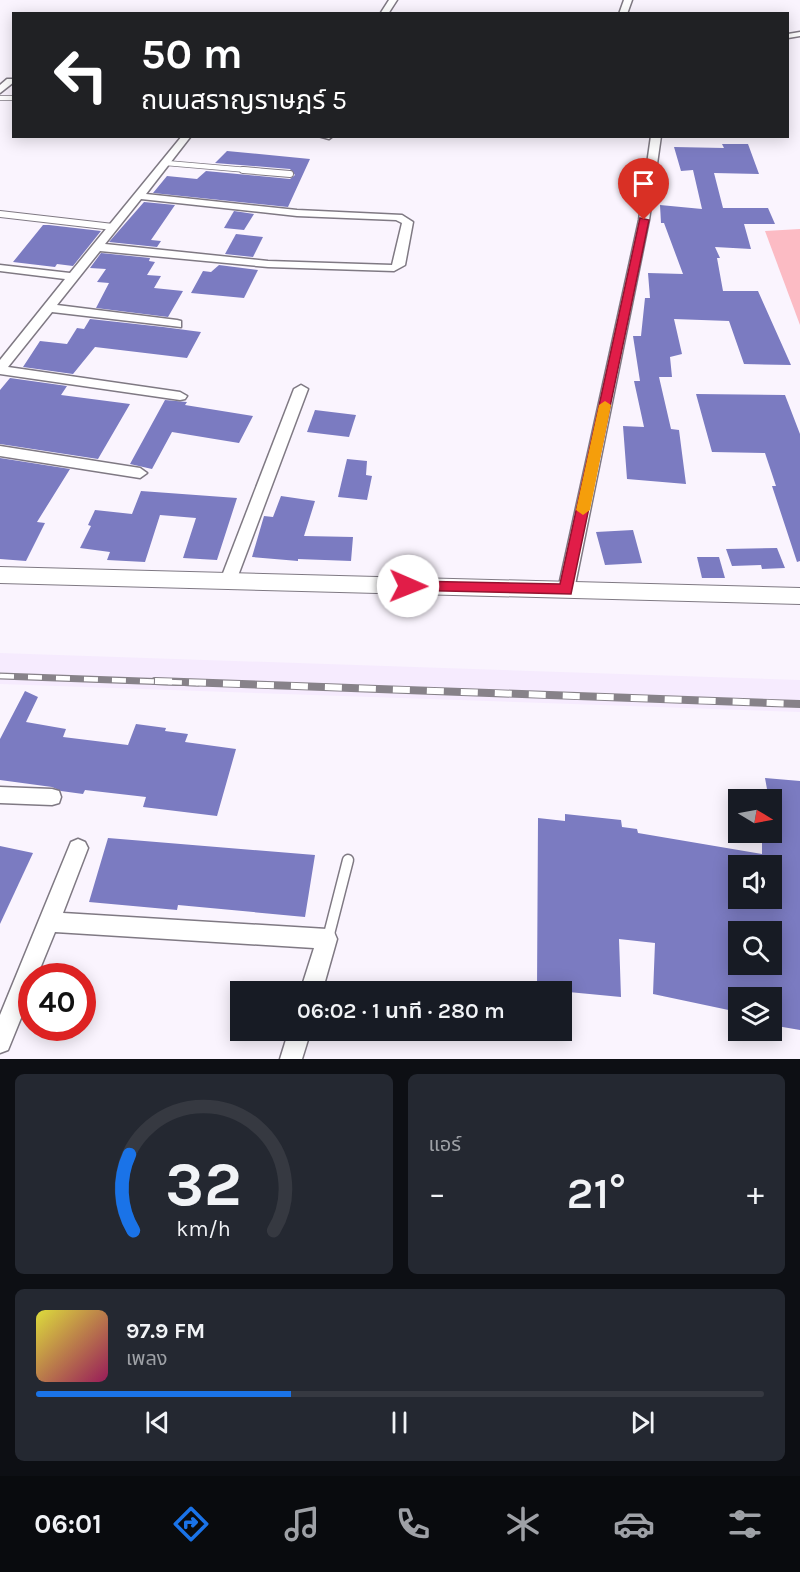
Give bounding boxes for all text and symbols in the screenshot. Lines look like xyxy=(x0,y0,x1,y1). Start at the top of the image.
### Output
text: 50 m xyxy=(141,29,243,79)
icon: left xyxy=(42,36,120,114)
text: ถนนสราญราษฎร์ 5 xyxy=(141,84,347,116)
pin xyxy=(618,158,669,220)
icon: arrive xyxy=(627,167,660,200)
position arrow xyxy=(376,554,440,618)
north arrow xyxy=(728,789,782,843)
map controls xyxy=(728,789,782,1041)
button: sound xyxy=(728,855,782,909)
button: search xyxy=(728,921,782,975)
speed limit sign: 40 xyxy=(18,963,96,1041)
button: layers xyxy=(728,987,782,1041)
text: 06:02 · 1 นาที · 280 m xyxy=(297,998,505,1024)
text: แอร์ xyxy=(429,1133,461,1156)
text: 32 xyxy=(165,1148,242,1221)
text: 21° xyxy=(566,1167,626,1219)
text: − xyxy=(429,1174,446,1212)
text: + xyxy=(747,1174,764,1212)
text: km/h xyxy=(177,1216,231,1241)
text: 97.9 FM xyxy=(126,1318,205,1344)
text: เพลง xyxy=(126,1347,168,1370)
icon: previous xyxy=(141,1406,174,1439)
icon: pause xyxy=(383,1406,416,1439)
icon: next xyxy=(626,1406,659,1439)
icon: directions xyxy=(170,1503,212,1545)
icon: music xyxy=(281,1503,323,1545)
icon: phone xyxy=(392,1503,434,1545)
icon: climate xyxy=(502,1503,544,1545)
icon: car xyxy=(613,1503,655,1545)
icon: filters xyxy=(724,1503,766,1545)
text: 06:01 xyxy=(34,1508,102,1540)

